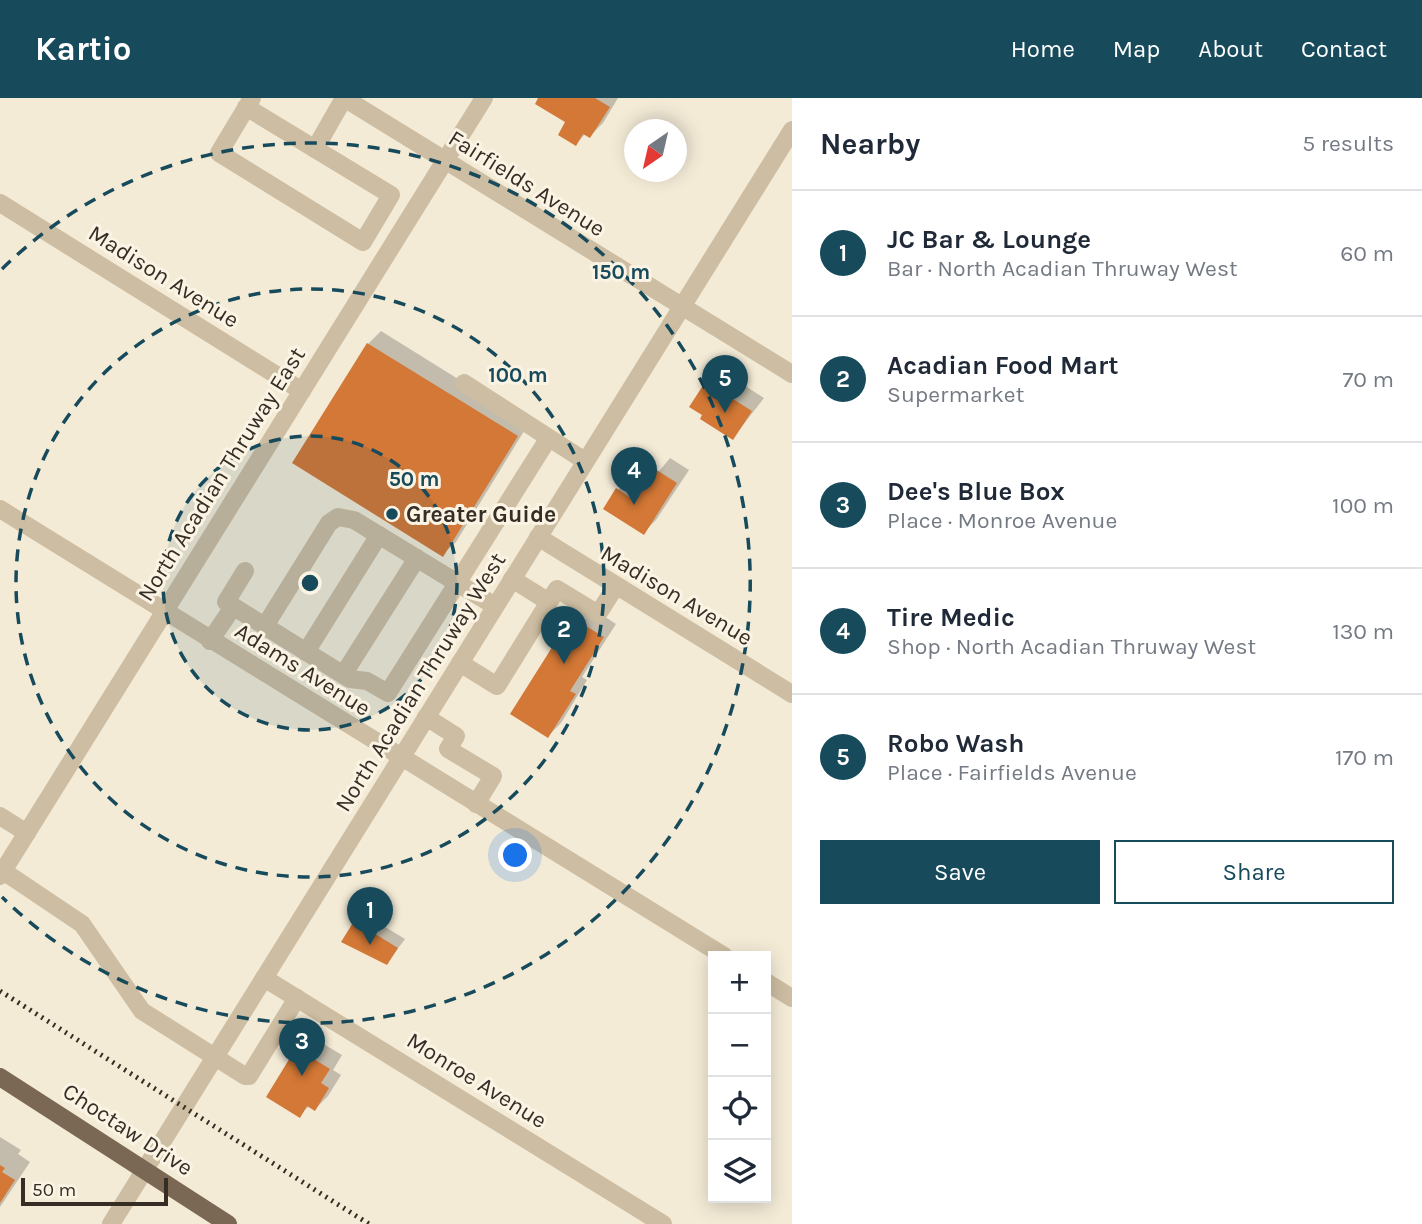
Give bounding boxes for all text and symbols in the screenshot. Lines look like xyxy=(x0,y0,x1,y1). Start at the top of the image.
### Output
text: Kartio xyxy=(35,30,131,68)
text: Home xyxy=(1011,35,1075,63)
text: Map xyxy=(1113,35,1160,63)
text: About xyxy=(1198,35,1263,63)
text: Contact xyxy=(1301,35,1387,63)
north arrow xyxy=(624,119,687,182)
street label: Fairfields Avenue xyxy=(444,124,610,242)
text: Nearby xyxy=(820,126,920,162)
text: 5 results xyxy=(1302,130,1394,157)
street label: Madison Avenue xyxy=(84,219,244,334)
text: JC Bar & Lounge xyxy=(887,224,1091,255)
text: 1 xyxy=(839,240,847,267)
text: 60 m xyxy=(1340,240,1394,267)
text: Bar · North Acadian Thruway West xyxy=(887,255,1238,282)
text: 150 m xyxy=(592,260,650,284)
street label: North Acadian Thruway East xyxy=(132,342,311,606)
text: Acadian Food Mart xyxy=(887,350,1118,381)
pin: 5 xyxy=(702,355,748,413)
text: 100 m xyxy=(488,363,548,387)
text: 2 xyxy=(836,366,850,393)
text: 70 m xyxy=(1343,366,1394,393)
text: Supermarket xyxy=(887,381,1024,408)
pin: 4 xyxy=(611,447,657,505)
text: 50 m xyxy=(389,467,439,491)
text: Dee's Blue Box xyxy=(887,476,1065,507)
text: 3 xyxy=(836,492,850,519)
text: 100 m xyxy=(1332,492,1394,519)
place label: Greater Guide xyxy=(406,501,556,528)
marker: Greater Guide xyxy=(384,506,400,522)
text: Place · Monroe Avenue xyxy=(887,507,1117,534)
street label: Madison Avenue xyxy=(596,539,758,651)
street label: North Acadian Thruway West xyxy=(329,547,512,817)
centre of rings xyxy=(298,571,322,595)
text: Tire Medic xyxy=(887,602,1015,633)
pin: 2 xyxy=(541,606,587,664)
street label: Adams Avenue xyxy=(230,617,375,722)
text: 4 xyxy=(836,618,850,645)
text: 130 m xyxy=(1332,618,1394,645)
text: Shop · North Acadian Thruway West xyxy=(887,633,1256,660)
text: Robo Wash xyxy=(887,728,1024,759)
text: 5 xyxy=(836,744,850,771)
text: 170 m xyxy=(1335,744,1394,771)
text: Place · Fairfields Avenue xyxy=(887,759,1137,786)
your location xyxy=(498,838,532,872)
button: Save xyxy=(820,840,1100,904)
button: Share xyxy=(1114,840,1394,904)
pin: 1 xyxy=(347,887,393,945)
map controls xyxy=(708,951,771,1203)
button: + xyxy=(708,951,771,1014)
button: − xyxy=(708,1014,771,1077)
pin: 3 xyxy=(279,1018,325,1076)
street label: Monroe Avenue xyxy=(402,1027,552,1134)
street label: Choctaw Drive xyxy=(58,1077,198,1181)
button: locate xyxy=(708,1077,771,1140)
button: layers xyxy=(708,1140,771,1203)
scale bar xyxy=(21,1175,168,1207)
text: 50 m xyxy=(32,1179,76,1201)

